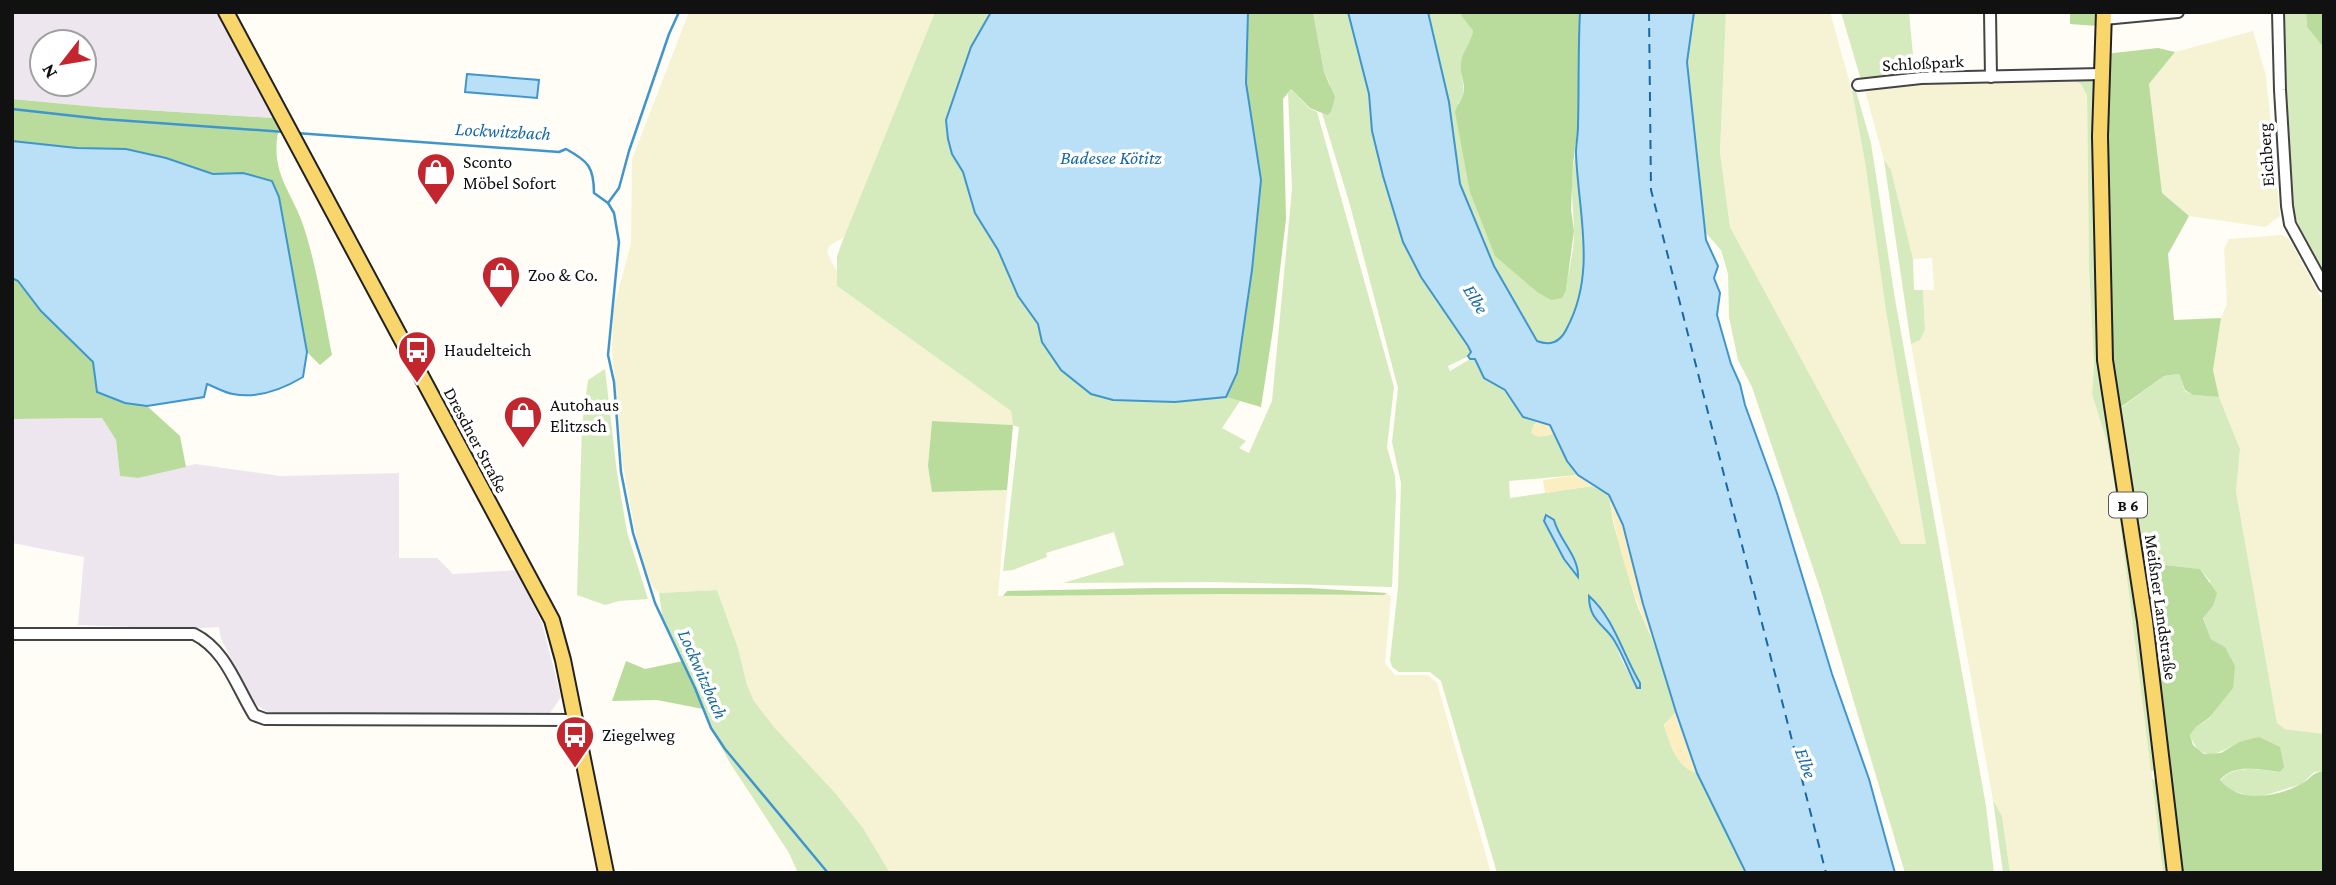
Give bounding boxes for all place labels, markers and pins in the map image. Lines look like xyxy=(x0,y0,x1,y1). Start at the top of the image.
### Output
shop icon: Sconto Möbel Sofort xyxy=(415,151,457,206)
place label: Sconto Möbel Sofort xyxy=(463,152,557,193)
shop icon: Zoo & Co. xyxy=(480,254,522,309)
place label: Zoo & Co. xyxy=(528,265,598,285)
bus stop icon: Haudelteich xyxy=(396,329,438,384)
place label: Haudelteich xyxy=(444,340,532,360)
shop icon: Autohaus Elitzsch xyxy=(502,394,544,449)
place label: Autohaus Elitzsch xyxy=(550,395,619,436)
bus stop icon: Ziegelweg xyxy=(554,714,596,769)
place label: Ziegelweg xyxy=(602,725,675,745)

